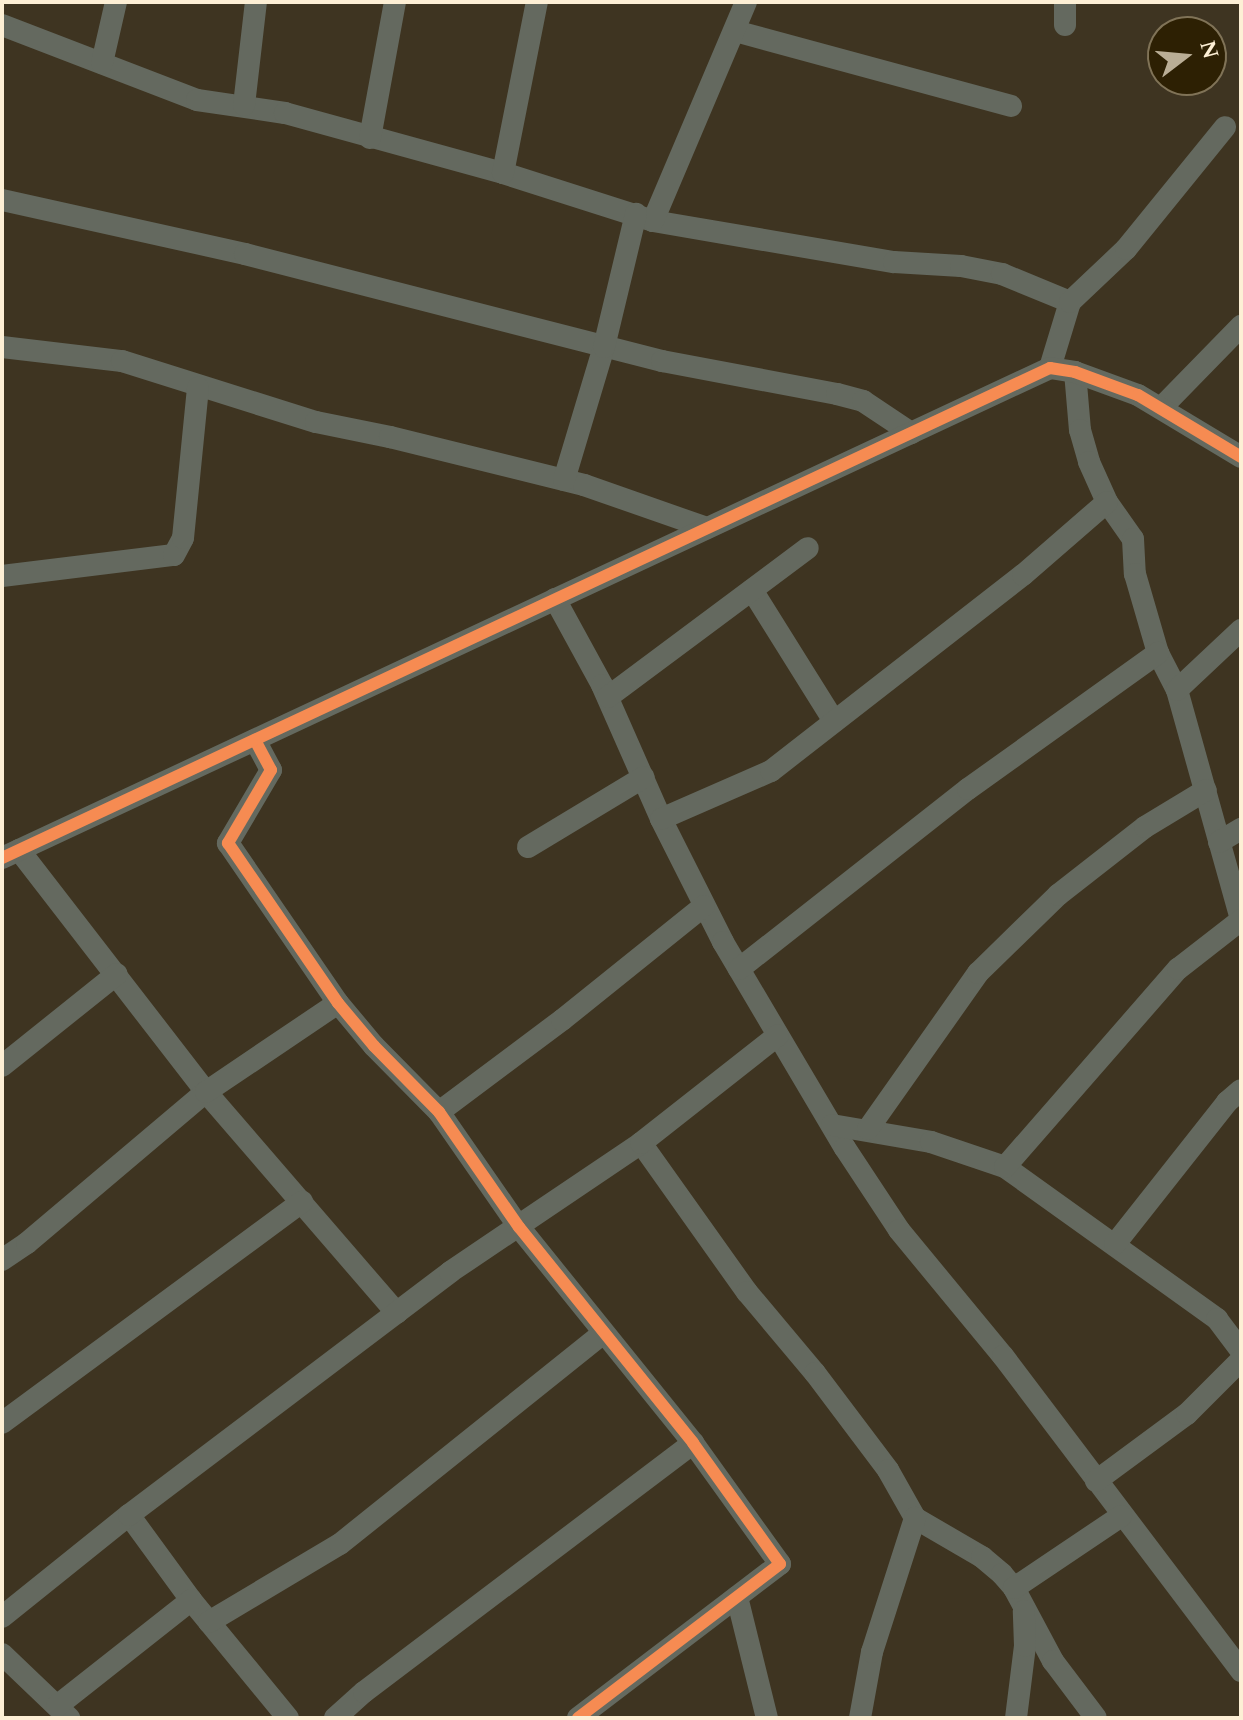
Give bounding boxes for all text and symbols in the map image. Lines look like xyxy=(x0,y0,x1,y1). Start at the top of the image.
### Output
north arrow xyxy=(1147,16,1227,96)
text: N xyxy=(1190,37,1227,63)

